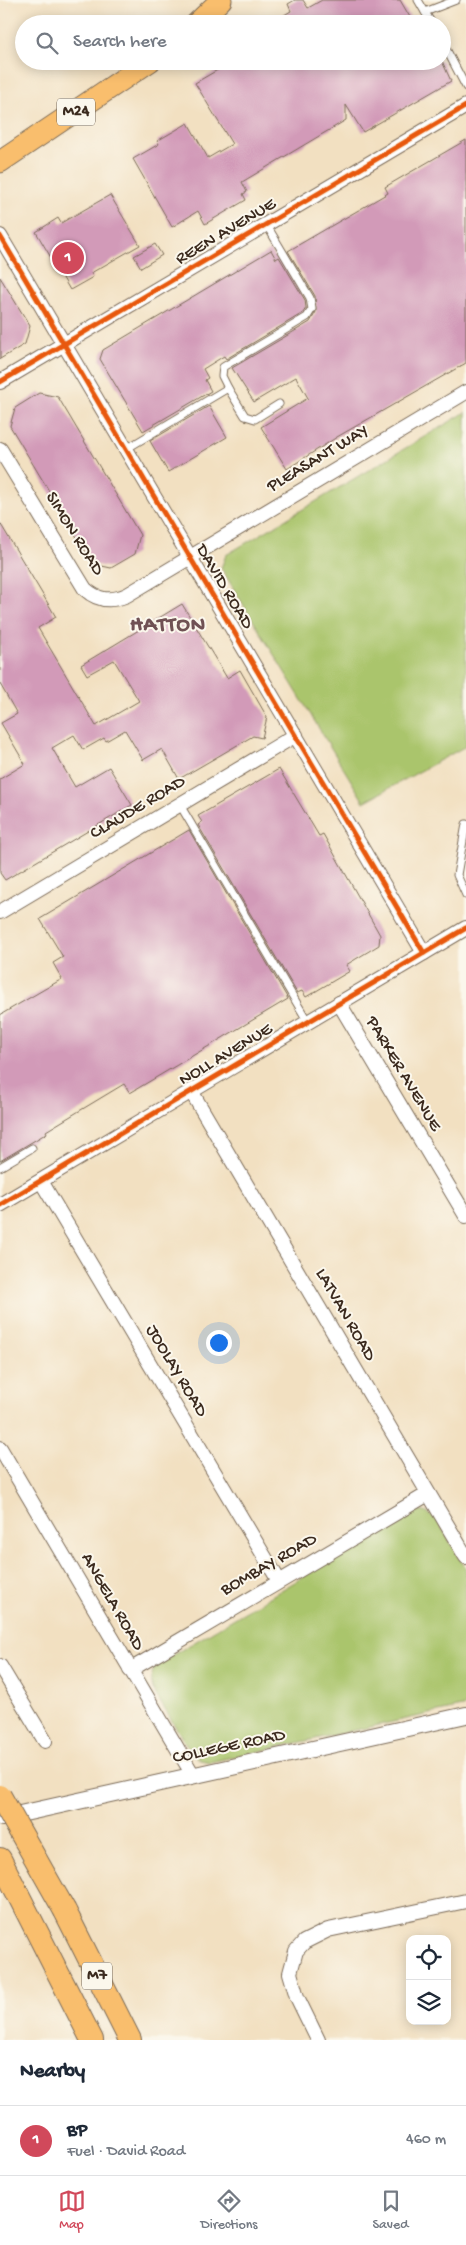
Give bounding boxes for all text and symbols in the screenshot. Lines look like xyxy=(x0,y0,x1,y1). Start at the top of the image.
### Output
search box xyxy=(15,15,451,70)
icon: search xyxy=(33,29,61,57)
text: Search here xyxy=(73,31,167,54)
road number: M24 xyxy=(57,98,95,125)
street label: REEN AVENUE xyxy=(172,193,281,270)
pin: 1 xyxy=(52,239,84,277)
street label: PLEASANT WAY xyxy=(263,421,372,498)
street label: SIMON ROAD xyxy=(40,488,108,580)
street label: DAVID ROAD xyxy=(190,540,258,633)
district label: HATTON xyxy=(130,613,206,639)
street label: CLAUDE ROAD xyxy=(87,771,190,845)
street label: PARKER AVENUE xyxy=(360,1012,446,1136)
street label: NOLL AVENUE xyxy=(175,1018,277,1091)
street label: LATVAN ROAD xyxy=(310,1265,380,1365)
street label: JOOLAY ROAD xyxy=(140,1321,212,1421)
your location xyxy=(206,1330,232,1356)
street label: BOMBAY ROAD xyxy=(216,1529,321,1601)
street label: ANGELA ROAD xyxy=(76,1550,148,1655)
street label: COLLEGE ROAD xyxy=(171,1725,287,1769)
map controls xyxy=(406,1935,451,2025)
button: locate xyxy=(406,1935,451,1980)
road number: M7 xyxy=(82,1962,112,1990)
button: layers xyxy=(406,1980,451,2025)
text: Nearby xyxy=(20,2060,85,2085)
text: BP xyxy=(67,2120,87,2143)
text: 1 xyxy=(33,2131,39,2150)
text: 460 m xyxy=(406,2131,446,2150)
text: Fuel · David Road xyxy=(67,2143,185,2162)
tab: Map xyxy=(58,2187,86,2234)
tab: Directions xyxy=(201,2187,258,2234)
tab: Saved xyxy=(373,2187,408,2234)

